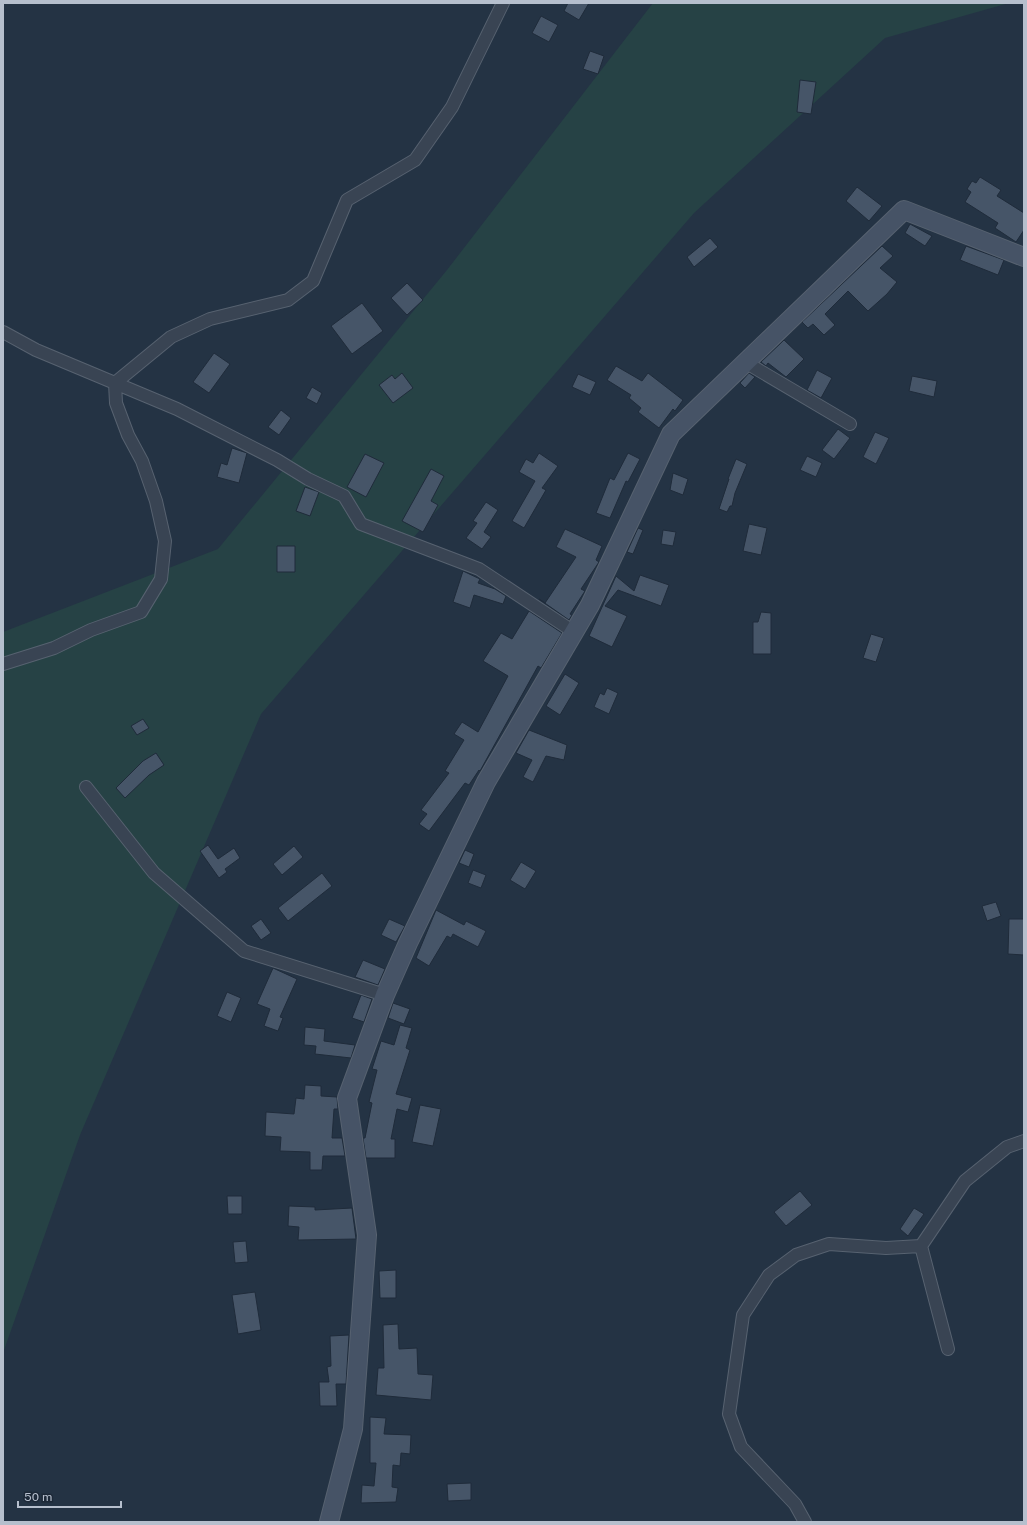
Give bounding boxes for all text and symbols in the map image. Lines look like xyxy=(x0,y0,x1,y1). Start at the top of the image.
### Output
scale bar xyxy=(18,1483,121,1509)
text: 50 m xyxy=(24,1490,52,1504)

